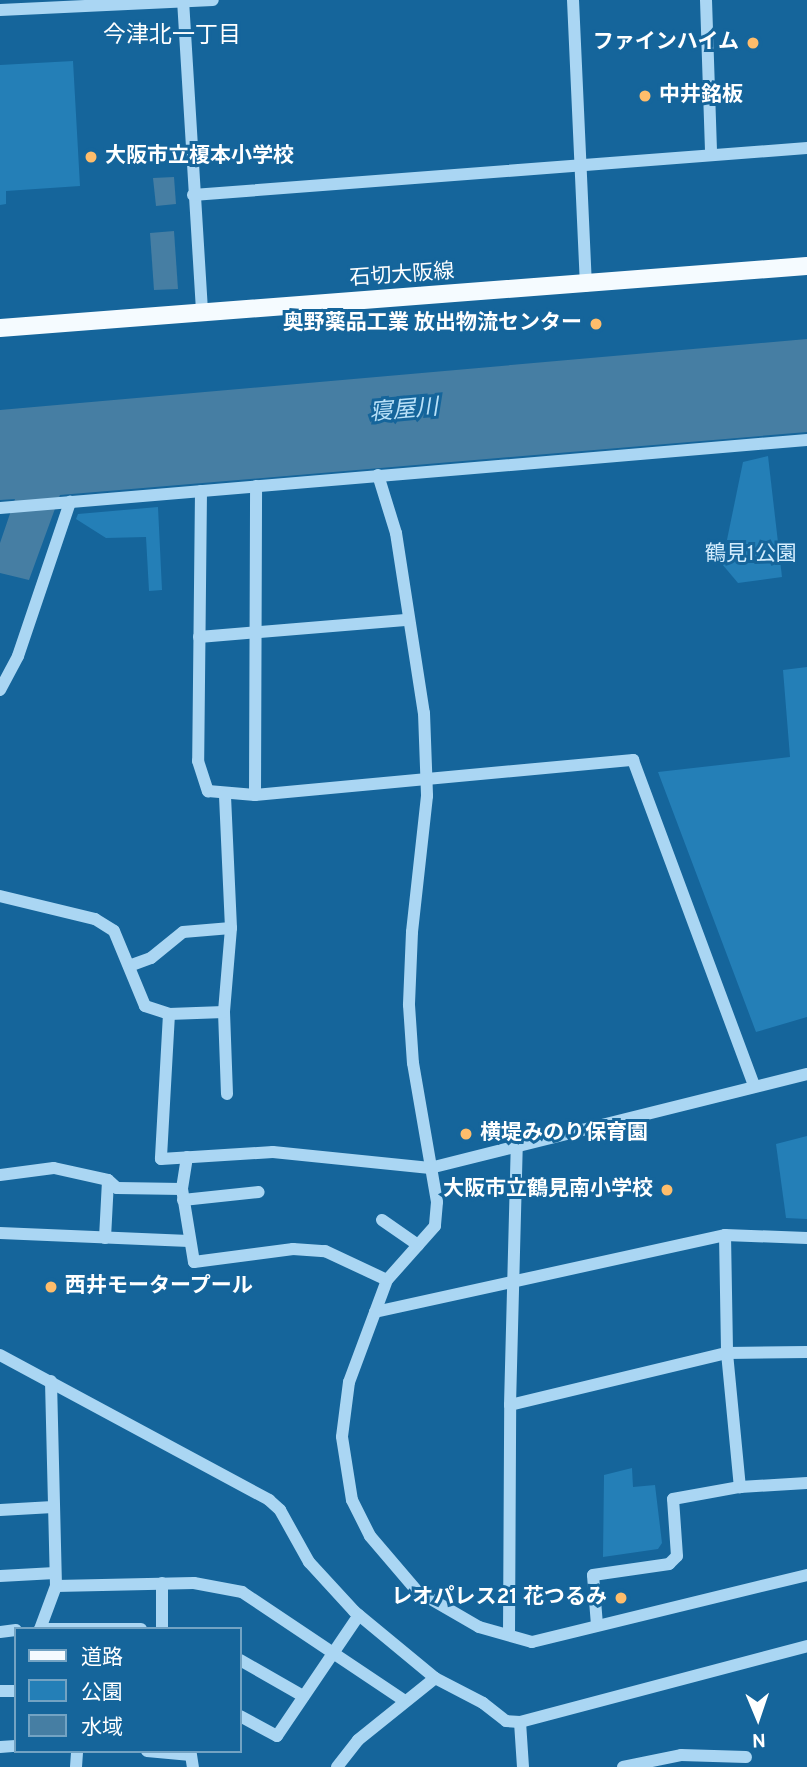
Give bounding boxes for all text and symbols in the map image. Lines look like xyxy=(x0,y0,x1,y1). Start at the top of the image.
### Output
district label: 今津北一丁目 xyxy=(103,23,241,51)
place label: ファインハイム xyxy=(592,30,739,56)
marker: ファインハイム xyxy=(745,35,761,51)
place label: 中井銘板 xyxy=(659,83,743,109)
marker: 中井銘板 xyxy=(637,88,653,104)
place label: 大阪市立榎本小学校 xyxy=(105,144,294,170)
marker: 大阪市立榎本小学校 xyxy=(83,149,99,165)
street label: 石切大阪線 xyxy=(349,260,455,292)
place label: 奥野薬品工業 放出物流センター xyxy=(283,311,582,337)
marker: 奥野薬品工業 放出物流センター xyxy=(588,316,604,332)
water label: 寝屋川 xyxy=(368,395,440,429)
park label: 鶴見1公園 xyxy=(705,542,797,568)
place label: 横堤みのり保育園 xyxy=(480,1121,648,1147)
marker: 横堤みのり保育園 xyxy=(458,1126,474,1142)
place label: 大阪市立鶴見南小学校 xyxy=(443,1177,653,1203)
marker: 大阪市立鶴見南小学校 xyxy=(659,1182,675,1198)
place label: 西井モータープール xyxy=(65,1274,254,1300)
marker: 西井モータープール xyxy=(43,1279,59,1295)
place label: レオパレス21 花つるみ xyxy=(392,1585,607,1611)
marker: レオパレス21 花つるみ xyxy=(613,1590,629,1606)
legend xyxy=(14,1627,242,1753)
text: 道路 xyxy=(81,1645,123,1672)
text: 公園 xyxy=(81,1680,123,1707)
north arrow xyxy=(723,1683,793,1753)
text: 水域 xyxy=(81,1715,123,1742)
text: N xyxy=(751,1727,766,1751)

